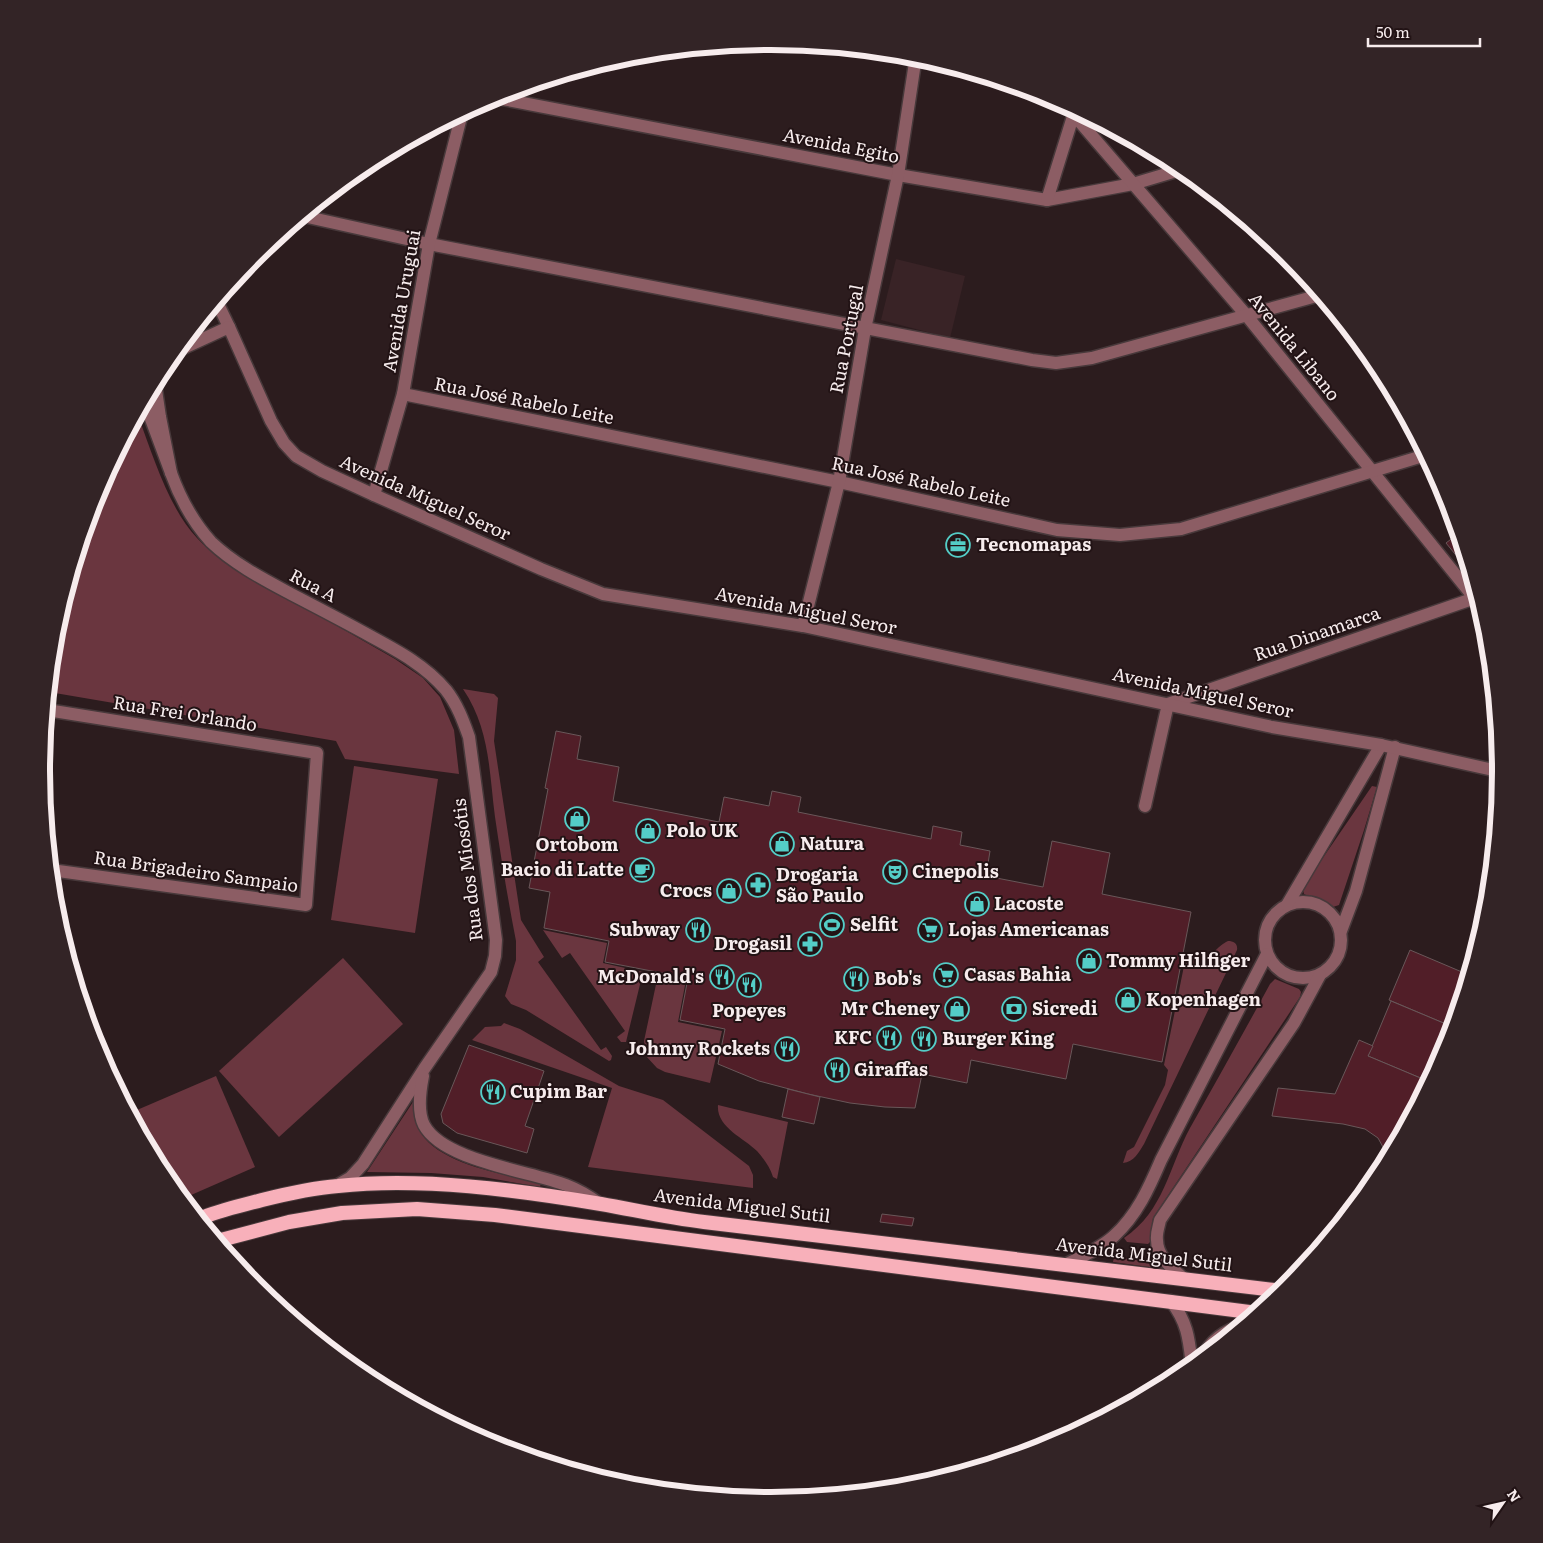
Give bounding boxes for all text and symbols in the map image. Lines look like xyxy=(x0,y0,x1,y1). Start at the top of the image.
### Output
scale bar xyxy=(1368,15,1480,47)
text: 50 m xyxy=(1376,20,1410,43)
street label: Avenida Egito xyxy=(781,120,902,169)
street label: Avenida Uruguai xyxy=(375,227,426,374)
street label: Rua Portugal xyxy=(822,282,869,396)
street label: Avenida Libano xyxy=(1243,286,1348,406)
street label: Rua José Rabelo Leite xyxy=(432,369,616,430)
street label: Avenida Miguel Seror xyxy=(336,447,516,547)
street label: Rua José Rabelo Leite xyxy=(829,448,1013,513)
place label: Tecnomapas xyxy=(976,530,1091,557)
office icon: Tecnomapas xyxy=(945,532,971,558)
street label: Rua A xyxy=(285,561,342,608)
street label: Avenida Miguel Seror xyxy=(713,579,900,640)
street label: Rua Dinamarca xyxy=(1250,598,1384,667)
street label: Avenida Miguel Seror xyxy=(1110,659,1297,724)
street label: Rua Frei Orlando xyxy=(111,688,259,737)
street label: Rua dos Miosótis xyxy=(444,797,489,943)
shop icon: Ortobom xyxy=(564,806,590,832)
place label: Polo UK xyxy=(666,816,738,843)
shop icon: Polo UK xyxy=(635,818,661,844)
place label: Natura xyxy=(800,829,865,856)
place label: Ortobom xyxy=(536,830,619,857)
shop icon: Natura xyxy=(769,831,795,857)
street label: Rua Brigadeiro Sampaio xyxy=(92,843,300,898)
place label: Bacio di Latte xyxy=(501,855,624,882)
cafe icon: Bacio di Latte xyxy=(629,857,655,883)
place label: Cinepolis xyxy=(912,857,999,884)
theatre icon: Cinepolis xyxy=(882,859,908,885)
place label: Drogaria São Paulo xyxy=(776,860,864,908)
pharmacy icon: Drogaria São Paulo xyxy=(745,872,771,898)
place label: Crocs xyxy=(660,876,712,903)
shop icon: Crocs xyxy=(716,878,742,904)
place label: Lacoste xyxy=(994,889,1064,916)
shop icon: Lacoste xyxy=(964,891,990,917)
place label: Selfit xyxy=(850,910,898,937)
sports icon: Selfit xyxy=(819,912,845,938)
place label: Subway xyxy=(609,915,680,942)
place label: Lojas Americanas xyxy=(948,915,1109,942)
restaurant icon: Subway xyxy=(685,917,711,943)
supermarket icon: Lojas Americanas xyxy=(917,917,943,943)
place label: Drogasil xyxy=(714,929,792,956)
pharmacy icon: Drogasil xyxy=(797,931,823,957)
place label: Tommy Hilfiger xyxy=(1106,946,1250,973)
shop icon: Tommy Hilfiger xyxy=(1076,948,1102,974)
place label: Casas Bahia xyxy=(964,960,1072,987)
place label: McDonald's xyxy=(598,962,704,989)
supermarket icon: Casas Bahia xyxy=(933,962,959,988)
restaurant icon: McDonald's xyxy=(709,964,735,990)
place label: Bob's xyxy=(874,964,921,991)
restaurant icon: Bob's xyxy=(843,966,869,992)
restaurant icon: Popeyes xyxy=(736,972,762,998)
place label: Kopenhagen xyxy=(1146,985,1262,1012)
shop icon: Kopenhagen xyxy=(1115,987,1141,1013)
place label: Mr Cheney xyxy=(841,994,940,1021)
place label: Sicredi xyxy=(1032,994,1098,1021)
place label: Popeyes xyxy=(712,996,786,1023)
shop icon: Mr Cheney xyxy=(944,996,970,1022)
bank icon: Sicredi xyxy=(1001,996,1027,1022)
place label: KFC xyxy=(834,1023,872,1050)
place label: Burger King xyxy=(942,1024,1055,1051)
restaurant icon: KFC xyxy=(876,1025,902,1051)
restaurant icon: Burger King xyxy=(911,1026,937,1052)
place label: Johnny Rockets xyxy=(626,1034,770,1061)
restaurant icon: Johnny Rockets xyxy=(774,1036,800,1062)
place label: Giraffas xyxy=(854,1055,928,1082)
restaurant icon: Giraffas xyxy=(824,1057,850,1083)
place label: Cupim Bar xyxy=(510,1077,607,1104)
restaurant icon: Cupim Bar xyxy=(480,1079,506,1105)
street label: Avenida Miguel Sutil xyxy=(652,1180,832,1229)
street label: Avenida Miguel Sutil xyxy=(1054,1229,1234,1278)
north arrow xyxy=(1478,1478,1528,1528)
text: N xyxy=(1503,1485,1526,1506)

